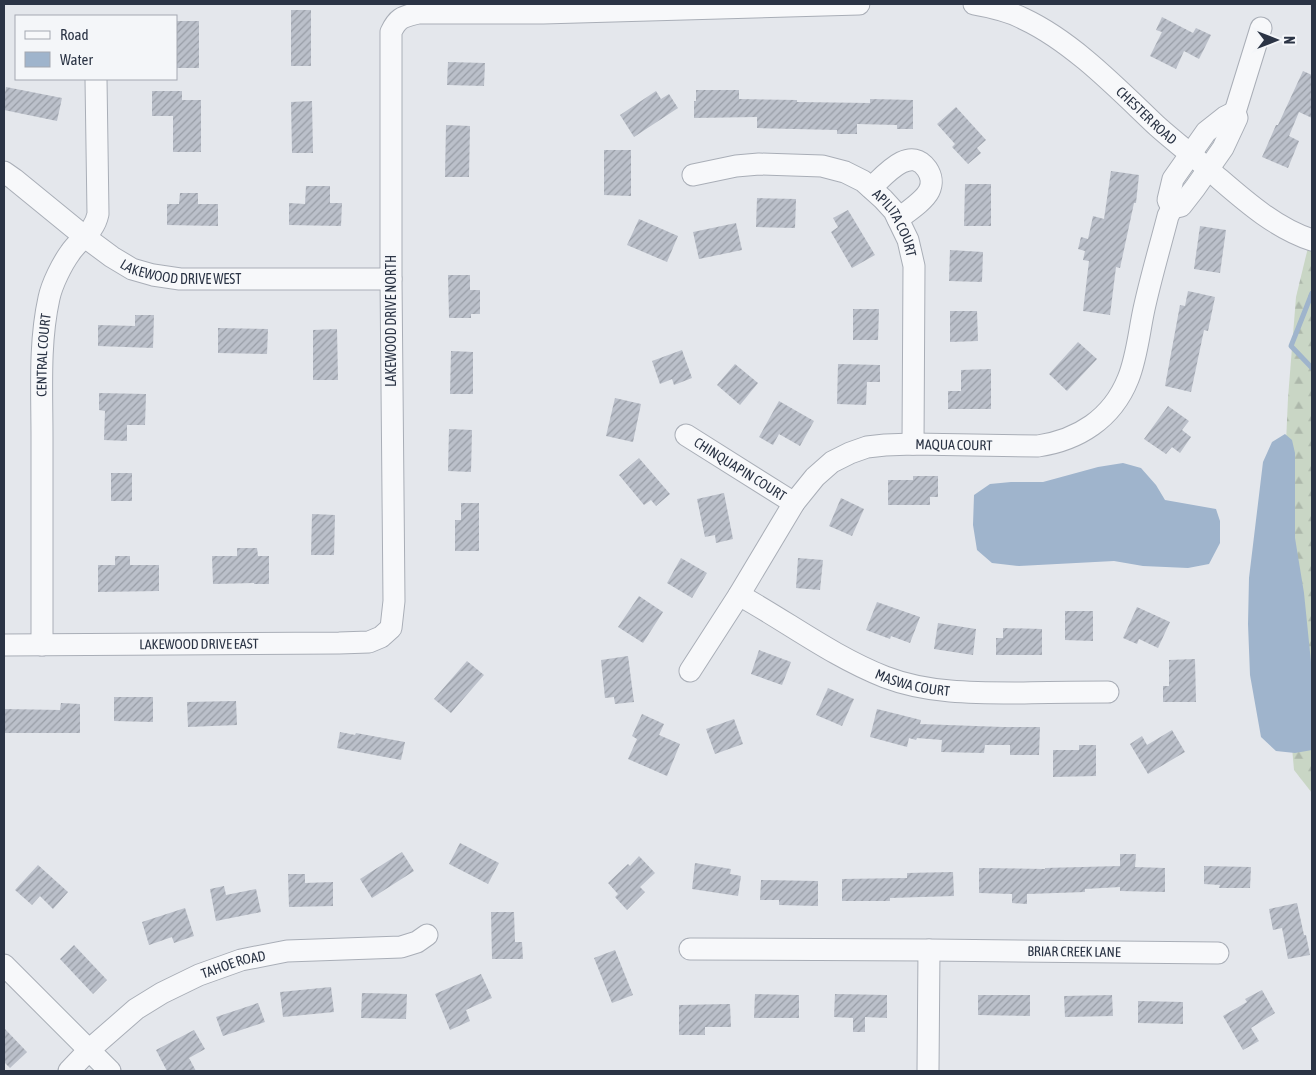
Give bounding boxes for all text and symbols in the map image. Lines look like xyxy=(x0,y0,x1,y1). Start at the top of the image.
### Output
legend xyxy=(15,15,178,80)
north arrow xyxy=(1251,15,1301,65)
text: Road xyxy=(60,26,89,43)
text: N xyxy=(1281,36,1297,44)
text: Water xyxy=(60,51,93,68)
street label: CHESTER ROAD xyxy=(1113,83,1180,148)
street label: APILITA COURT xyxy=(869,186,920,258)
street label: LAKEWOOD DRIVE NORTH xyxy=(383,255,399,387)
street label: LAKEWOOD DRIVE WEST xyxy=(117,256,241,287)
street label: CENTRAL COURT xyxy=(34,312,54,397)
street label: CHINQUAPIN COURT xyxy=(691,434,789,504)
street label: MAQUA COURT xyxy=(915,436,993,453)
street label: LAKEWOOD DRIVE EAST xyxy=(139,635,259,652)
street label: MASWA COURT xyxy=(873,666,951,699)
street label: BRIAR CREEK LANE xyxy=(1027,943,1121,960)
street label: TAHOE ROAD xyxy=(199,947,267,982)

